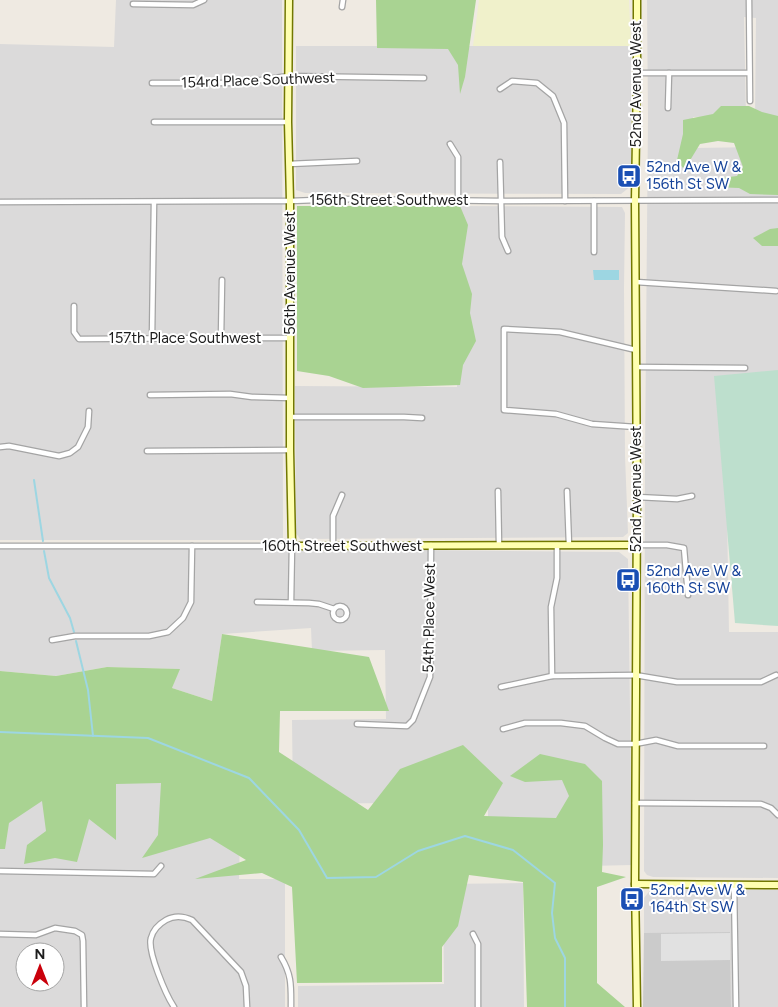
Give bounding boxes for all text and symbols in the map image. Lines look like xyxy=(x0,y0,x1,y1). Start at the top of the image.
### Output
street label: 52nd Avenue West xyxy=(627,20,645,147)
street label: 154rd Place Southwest xyxy=(181,68,336,92)
place label: 52nd Ave W & 156th St SW xyxy=(646,158,741,193)
bus stop icon: 52nd Ave W & 156th St SW xyxy=(616,163,642,189)
street label: 156th Street Southwest xyxy=(309,191,469,209)
street label: 56th Avenue West xyxy=(281,211,299,335)
street label: 157th Place Southwest xyxy=(109,329,262,347)
street label: 52nd Avenue West xyxy=(627,425,645,552)
street label: 160th Street Southwest xyxy=(262,537,423,555)
place label: 52nd Ave W & 160th St SW xyxy=(646,562,741,597)
street label: 54th Place West xyxy=(419,563,439,673)
bus stop icon: 52nd Ave W & 160th St SW xyxy=(615,567,641,593)
place label: 52nd Ave W & 164th St SW xyxy=(650,881,745,916)
bus stop icon: 52nd Ave W & 164th St SW xyxy=(619,886,645,912)
north arrow xyxy=(15,942,65,992)
text: N xyxy=(35,946,45,963)

